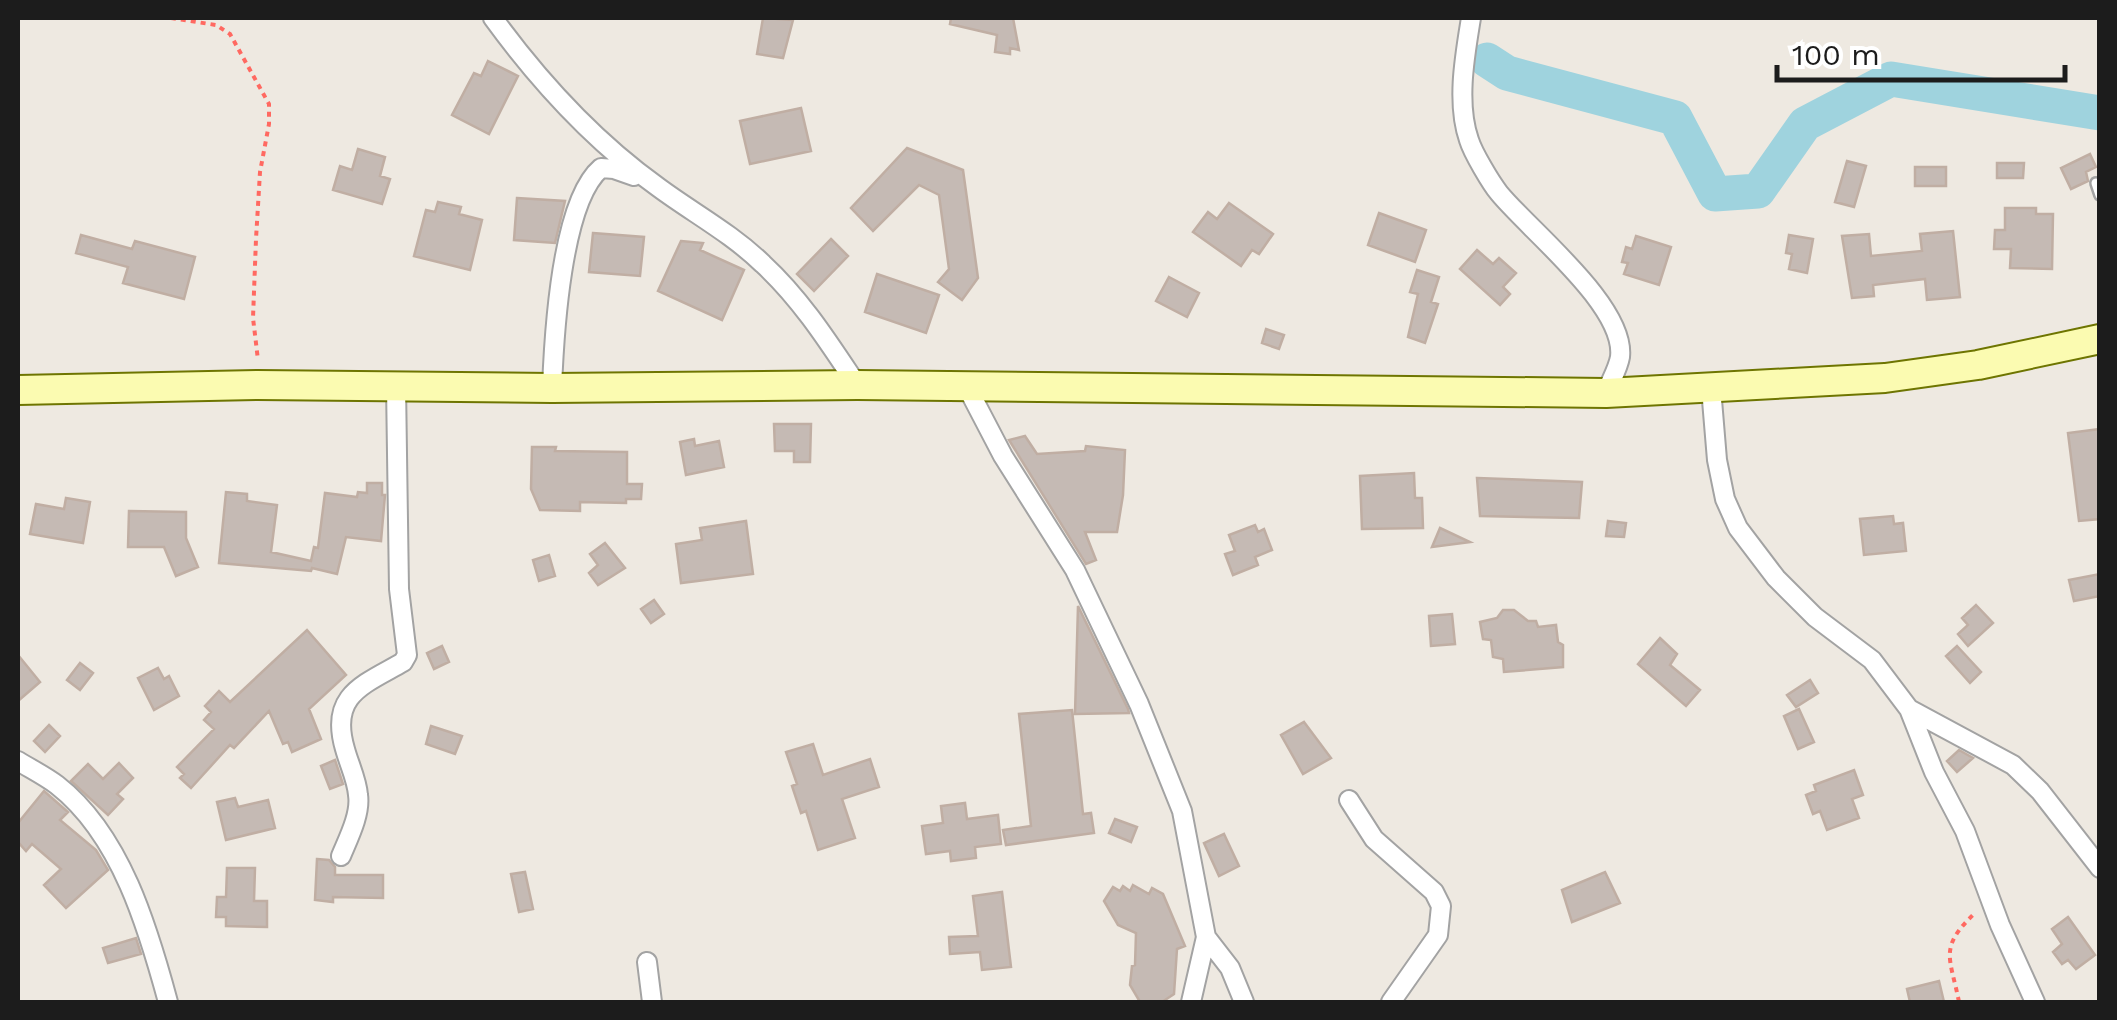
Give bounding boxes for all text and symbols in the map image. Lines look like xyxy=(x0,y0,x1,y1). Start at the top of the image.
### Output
scale bar xyxy=(1777,20,2064,82)
text: 100 m xyxy=(1792,37,1880,72)

